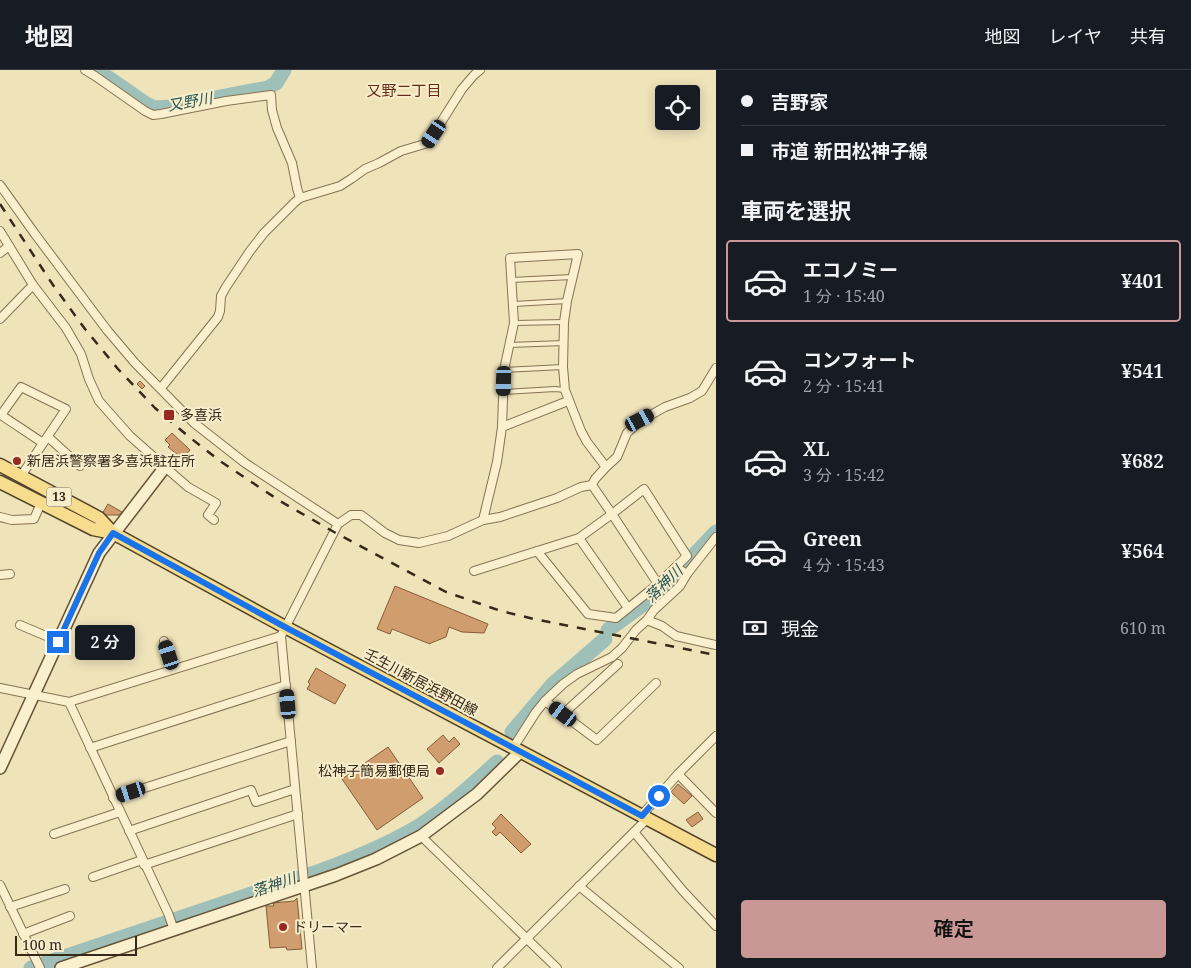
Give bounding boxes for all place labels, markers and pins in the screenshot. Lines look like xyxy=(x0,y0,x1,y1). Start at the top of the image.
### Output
place label: 多喜浜 xyxy=(180,405,222,424)
marker: 多喜浜 xyxy=(162,408,176,422)
place label: 新居浜警察署多喜浜駐在所 xyxy=(27,451,195,470)
marker: 新居浜警察署多喜浜駐在所 xyxy=(11,455,23,467)
place label: 松神子簡易郵便局 xyxy=(318,761,430,780)
marker: 松神子簡易郵便局 xyxy=(434,765,446,777)
place label: ドリーマー xyxy=(293,917,363,936)
marker: ドリーマー xyxy=(277,921,289,933)

